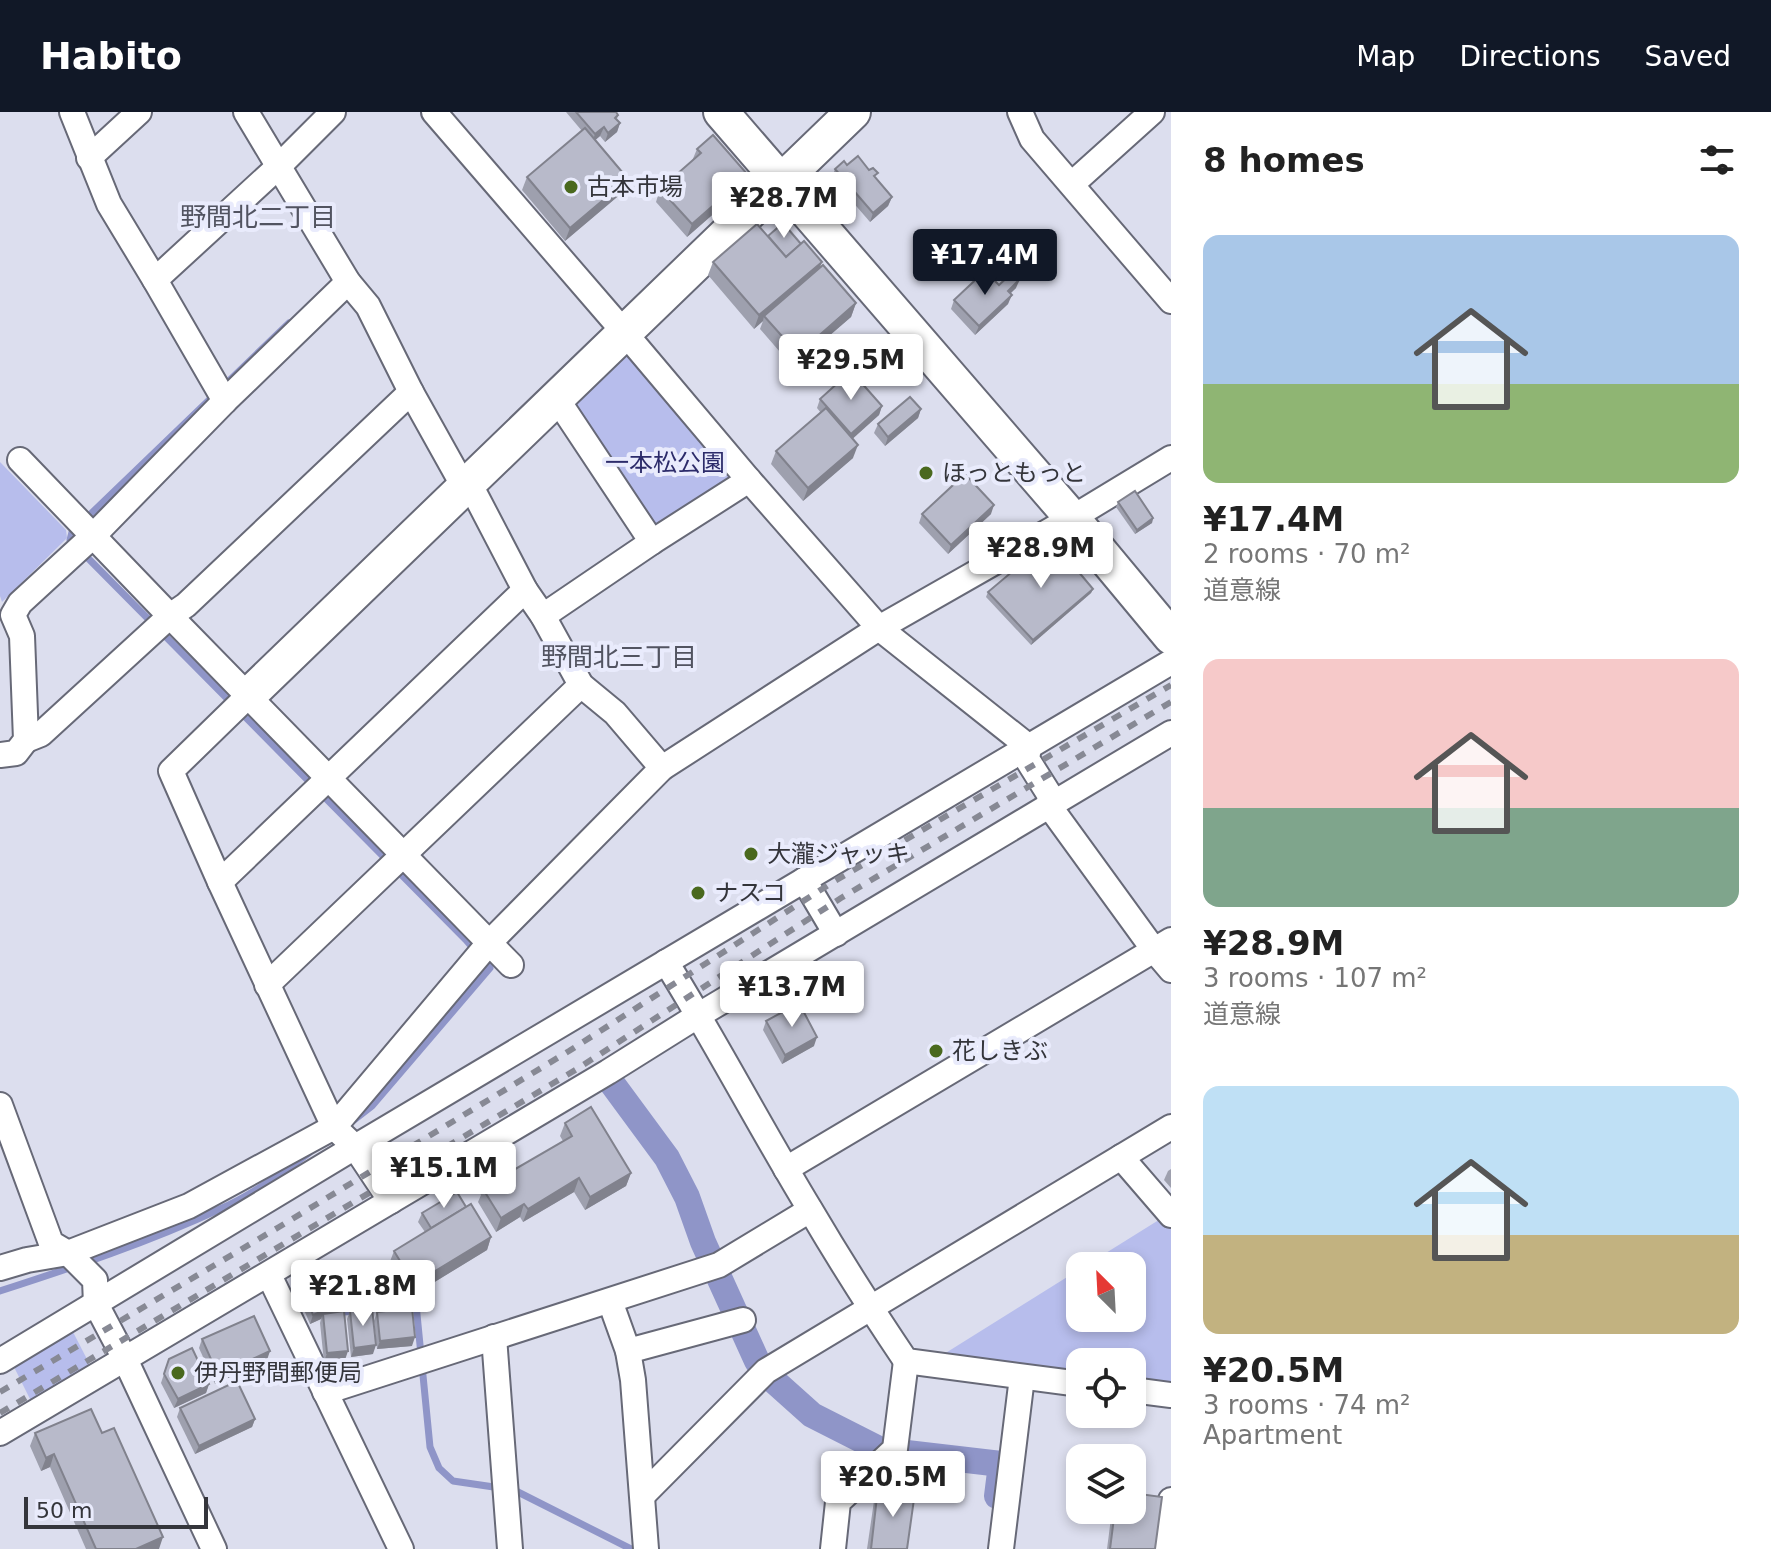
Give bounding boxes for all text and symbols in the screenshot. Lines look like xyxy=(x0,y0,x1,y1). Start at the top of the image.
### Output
text: Habito xyxy=(40,34,182,78)
text: Map xyxy=(1356,40,1415,73)
text: Directions xyxy=(1459,40,1600,73)
text: Saved xyxy=(1644,40,1731,73)
icon: filters xyxy=(1695,138,1739,182)
text: 8 homes xyxy=(1203,140,1365,180)
pin: ¥28.7M xyxy=(719,172,849,240)
place label: 古本市場 xyxy=(587,173,683,201)
marker: 古本市場 xyxy=(562,178,580,196)
text: ¥28.7M xyxy=(730,183,838,213)
district label: 野間北二丁目 xyxy=(180,202,336,232)
pin: ¥17.4M xyxy=(920,229,1050,297)
text: ¥17.4M xyxy=(931,240,1039,270)
icon: home xyxy=(1399,287,1543,431)
pin: ¥29.5M xyxy=(786,334,916,402)
text: ¥29.5M xyxy=(797,345,905,375)
park label: 一本松公園 xyxy=(605,449,725,477)
place label: ほっともっと xyxy=(942,459,1086,487)
marker: ほっともっと xyxy=(917,464,935,482)
text: ¥17.4M xyxy=(1203,499,1344,539)
pin: ¥28.9M xyxy=(976,522,1106,590)
text: ¥28.9M xyxy=(987,533,1095,563)
text: 2 rooms · 70 m² xyxy=(1203,539,1411,569)
text: 道意線 xyxy=(1203,575,1281,605)
district label: 野間北三丁目 xyxy=(541,642,697,672)
icon: home xyxy=(1399,711,1543,855)
place label: 大瀧ジャッキ xyxy=(767,840,910,868)
marker: 大瀧ジャッキ xyxy=(742,845,760,863)
place label: ナスコ xyxy=(714,879,786,907)
marker: ナスコ xyxy=(689,884,707,902)
text: ¥28.9M xyxy=(1203,923,1344,963)
pin: ¥13.7M xyxy=(727,961,857,1029)
text: 3 rooms · 107 m² xyxy=(1203,963,1427,993)
text: ¥13.7M xyxy=(738,972,846,1002)
text: 道意線 xyxy=(1203,999,1281,1029)
place label: 花しきぶ xyxy=(952,1037,1048,1065)
marker: 花しきぶ xyxy=(927,1042,945,1060)
icon: home xyxy=(1399,1138,1543,1282)
pin: ¥15.1M xyxy=(379,1142,509,1210)
text: ¥15.1M xyxy=(390,1153,498,1183)
north arrow xyxy=(1066,1252,1146,1332)
map controls xyxy=(1066,1252,1146,1524)
pin: ¥21.8M xyxy=(298,1260,428,1328)
text: ¥21.8M xyxy=(309,1271,417,1301)
button: locate xyxy=(1066,1348,1146,1428)
text: ¥20.5M xyxy=(1203,1350,1344,1390)
place label: 伊丹野間郵便局 xyxy=(194,1359,362,1387)
marker: 伊丹野間郵便局 xyxy=(169,1364,187,1382)
text: 3 rooms · 74 m² xyxy=(1203,1390,1411,1420)
text: Apartment xyxy=(1203,1420,1342,1450)
button: layers xyxy=(1066,1444,1146,1524)
pin: ¥20.5M xyxy=(828,1451,958,1519)
text: ¥20.5M xyxy=(839,1462,947,1492)
scale bar xyxy=(24,1493,208,1529)
text: 50 m xyxy=(36,1498,92,1523)

